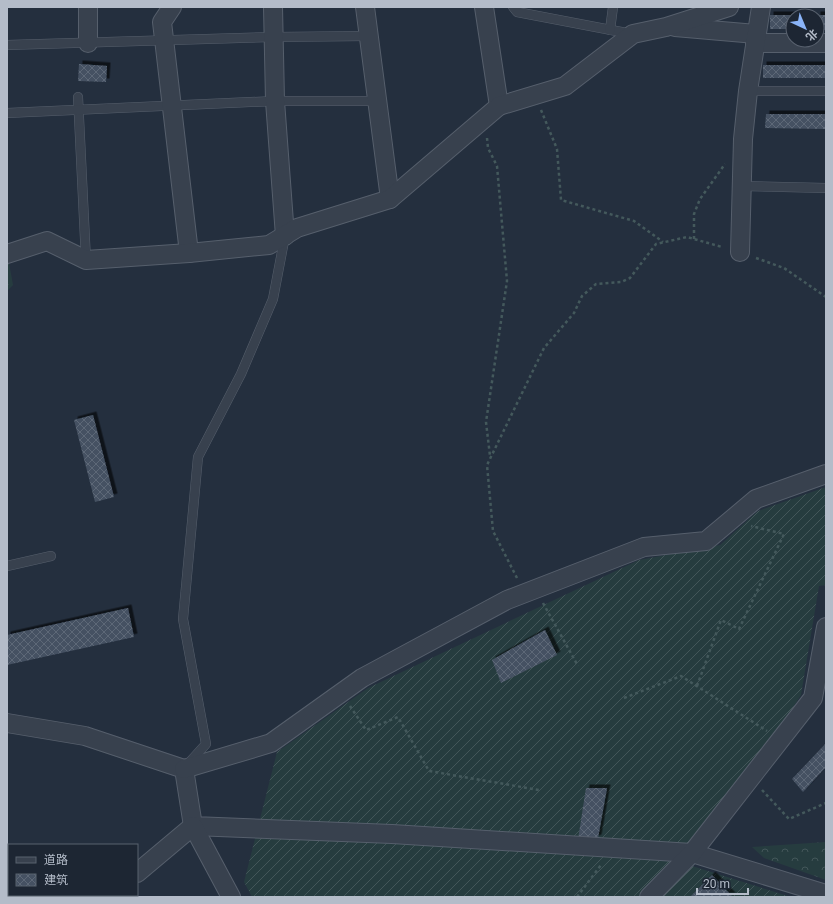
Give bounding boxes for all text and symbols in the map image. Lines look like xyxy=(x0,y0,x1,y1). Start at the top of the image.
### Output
north arrow xyxy=(785,8,825,48)
text: 北 xyxy=(803,26,820,43)
legend xyxy=(8,844,138,896)
text: 道路 xyxy=(44,853,68,867)
scale bar xyxy=(697,870,748,896)
text: 建筑 xyxy=(44,873,68,887)
text: 20 m xyxy=(703,877,730,891)

